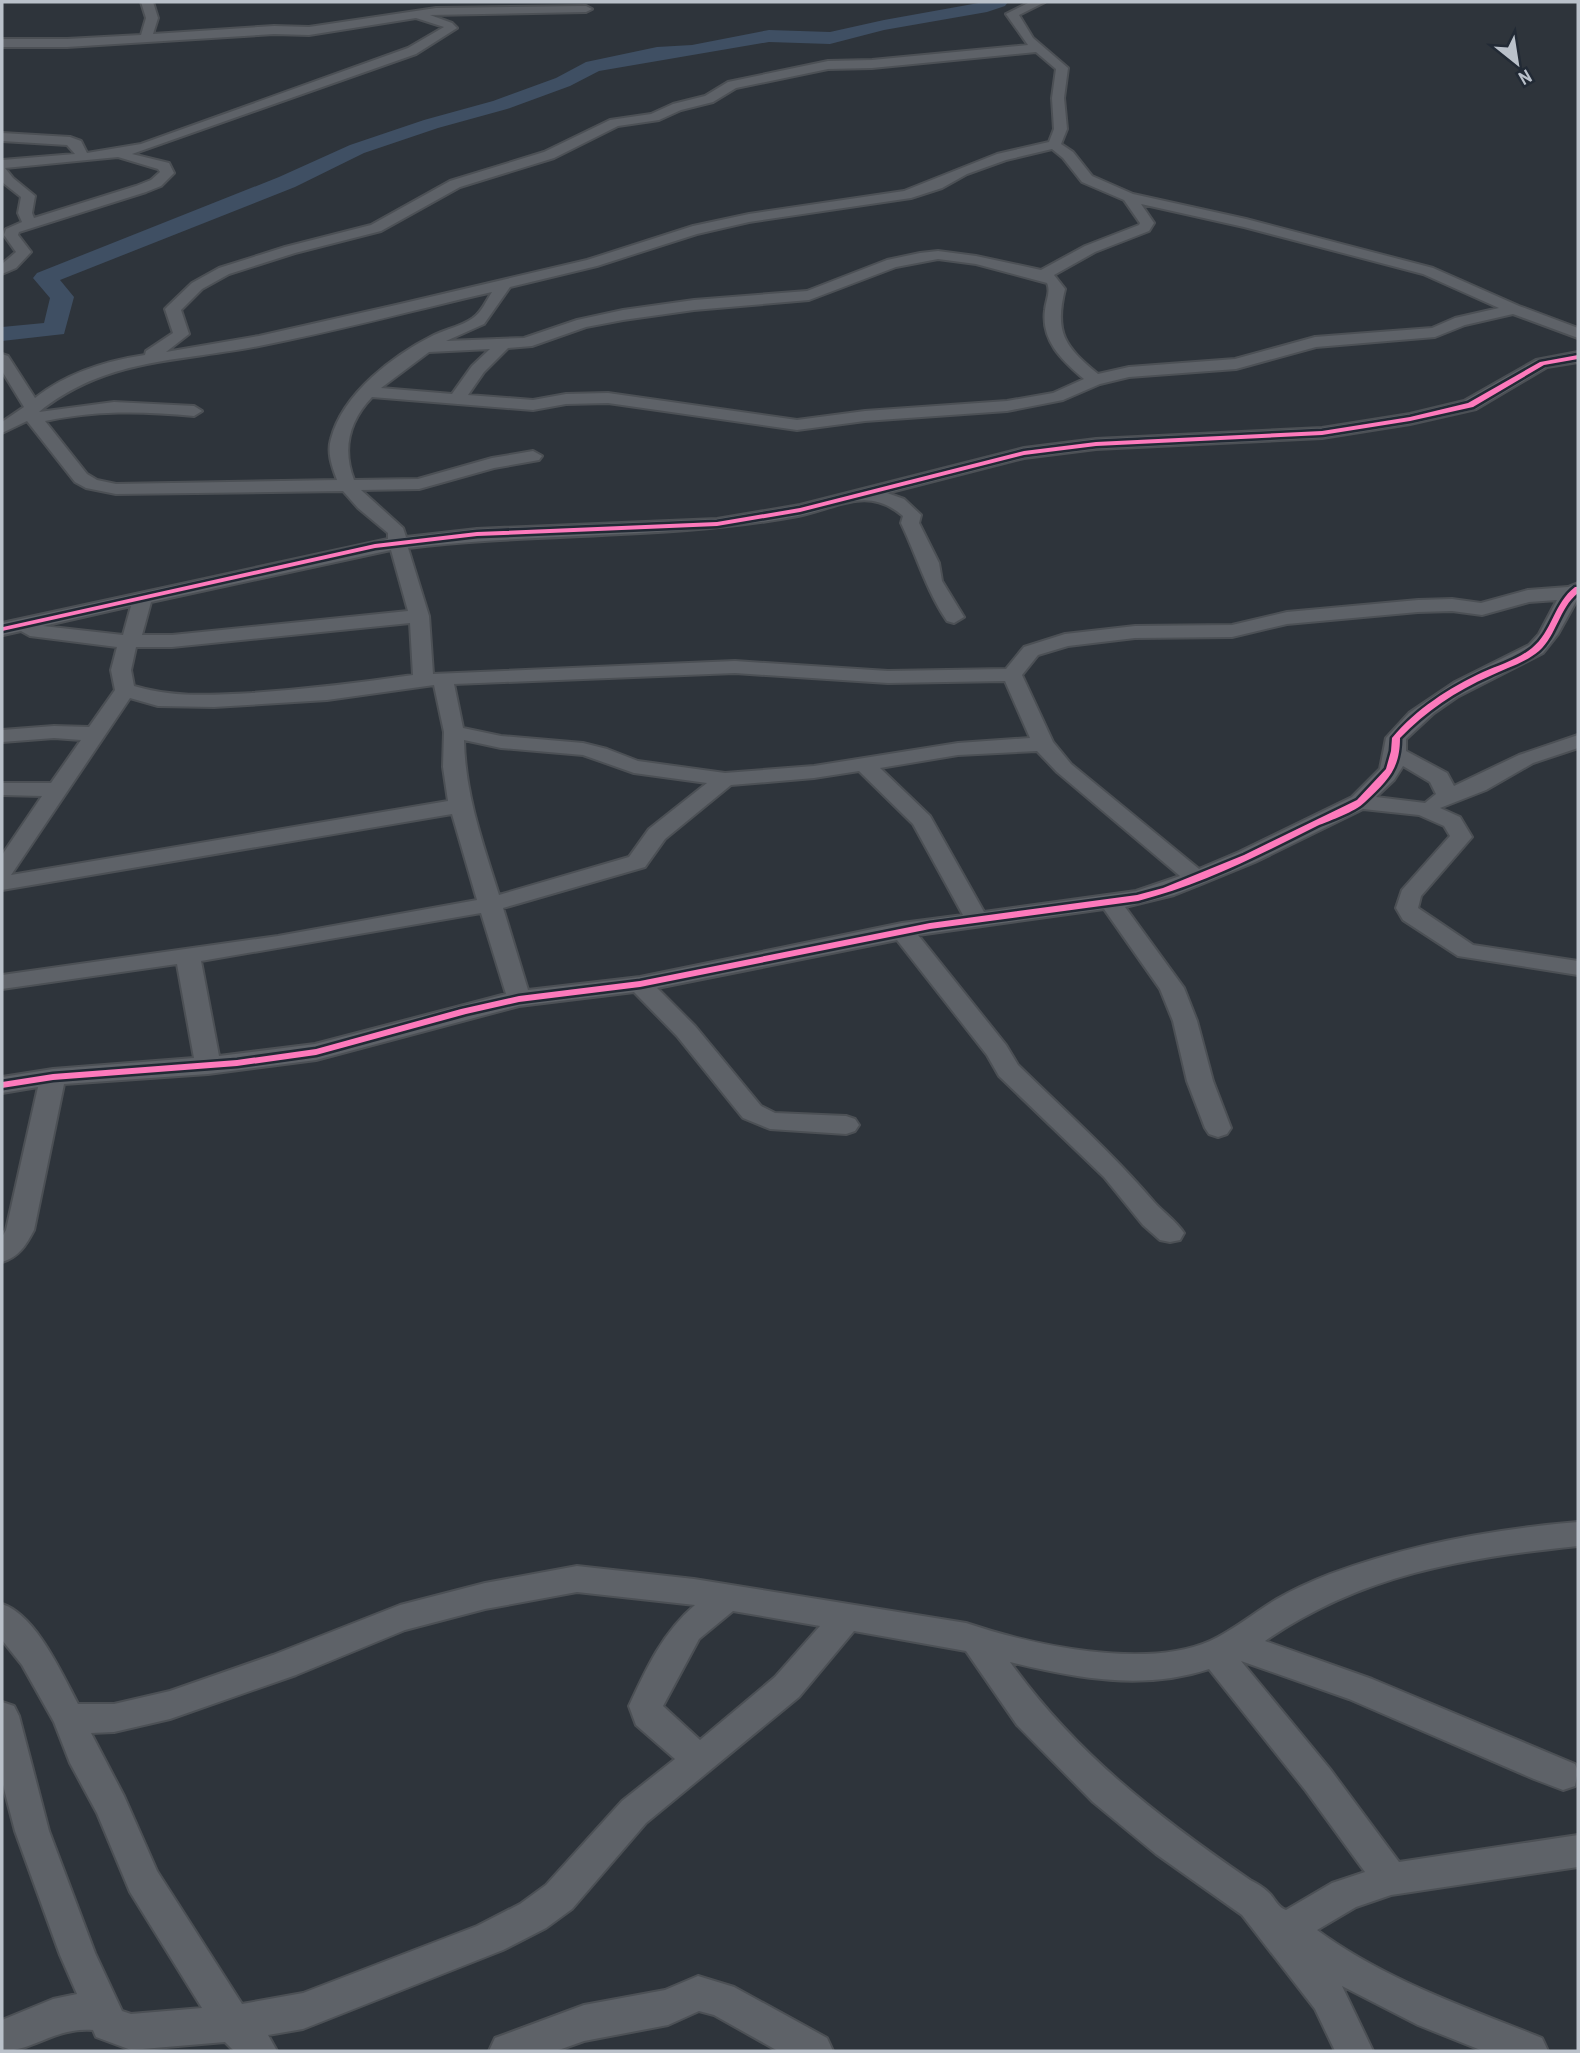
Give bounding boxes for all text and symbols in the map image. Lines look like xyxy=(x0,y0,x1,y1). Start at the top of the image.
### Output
north arrow xyxy=(1482,28,1552,98)
text: N xyxy=(1514,64,1537,92)

